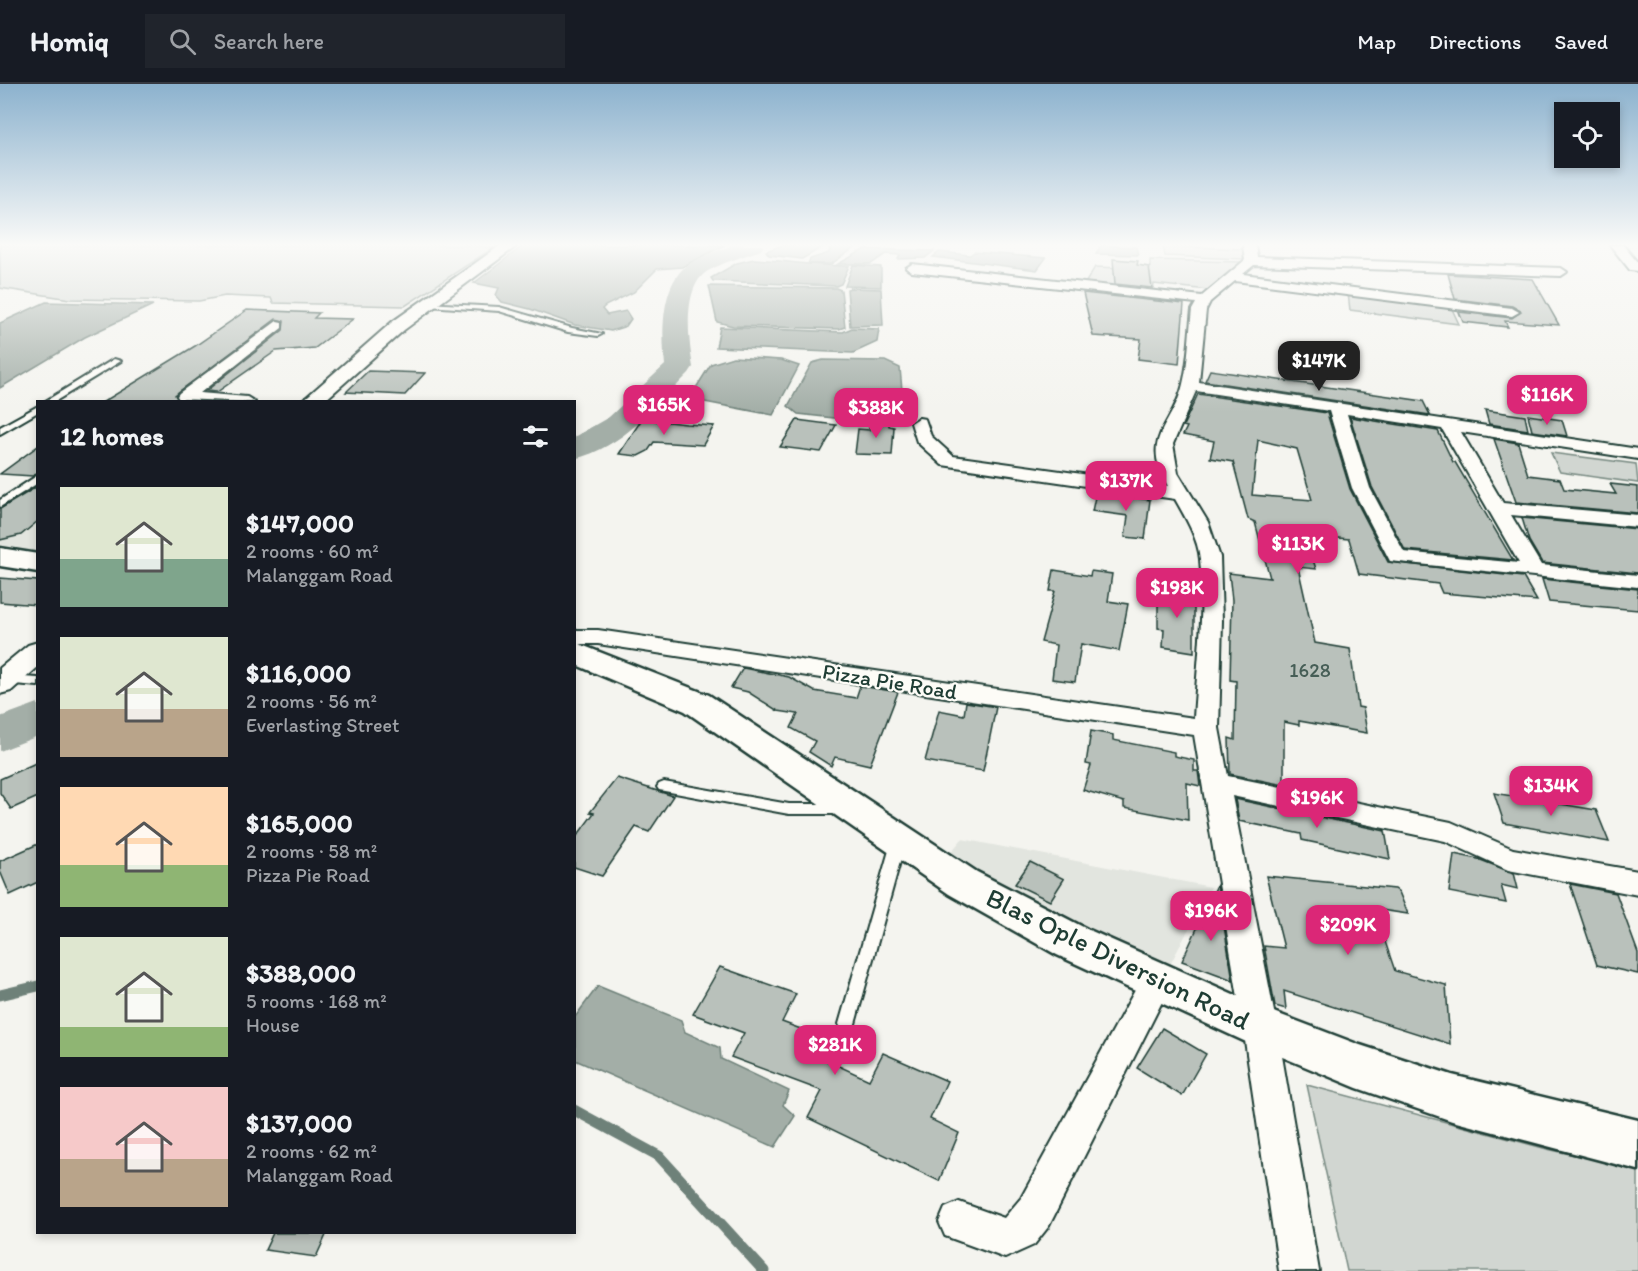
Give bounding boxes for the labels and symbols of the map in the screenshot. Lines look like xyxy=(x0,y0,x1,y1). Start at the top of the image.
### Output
pin: $147K xyxy=(1277,341,1361,392)
pin: $116K xyxy=(1505,375,1589,426)
pin: $165K xyxy=(622,385,706,436)
pin: $388K xyxy=(834,388,918,439)
pin: $137K xyxy=(1084,461,1168,512)
pin: $113K xyxy=(1256,524,1340,575)
pin: $198K xyxy=(1135,568,1219,619)
street label: Pizza Pie Road xyxy=(821,658,959,705)
house number: 1628 xyxy=(1289,658,1331,682)
pin: $134K xyxy=(1509,766,1593,817)
pin: $196K xyxy=(1275,778,1359,829)
street label: Blas Ople Diversion Road xyxy=(981,880,1256,1037)
pin: $196K xyxy=(1169,891,1253,942)
pin: $209K xyxy=(1306,905,1390,956)
pin: $281K xyxy=(793,1025,877,1076)

